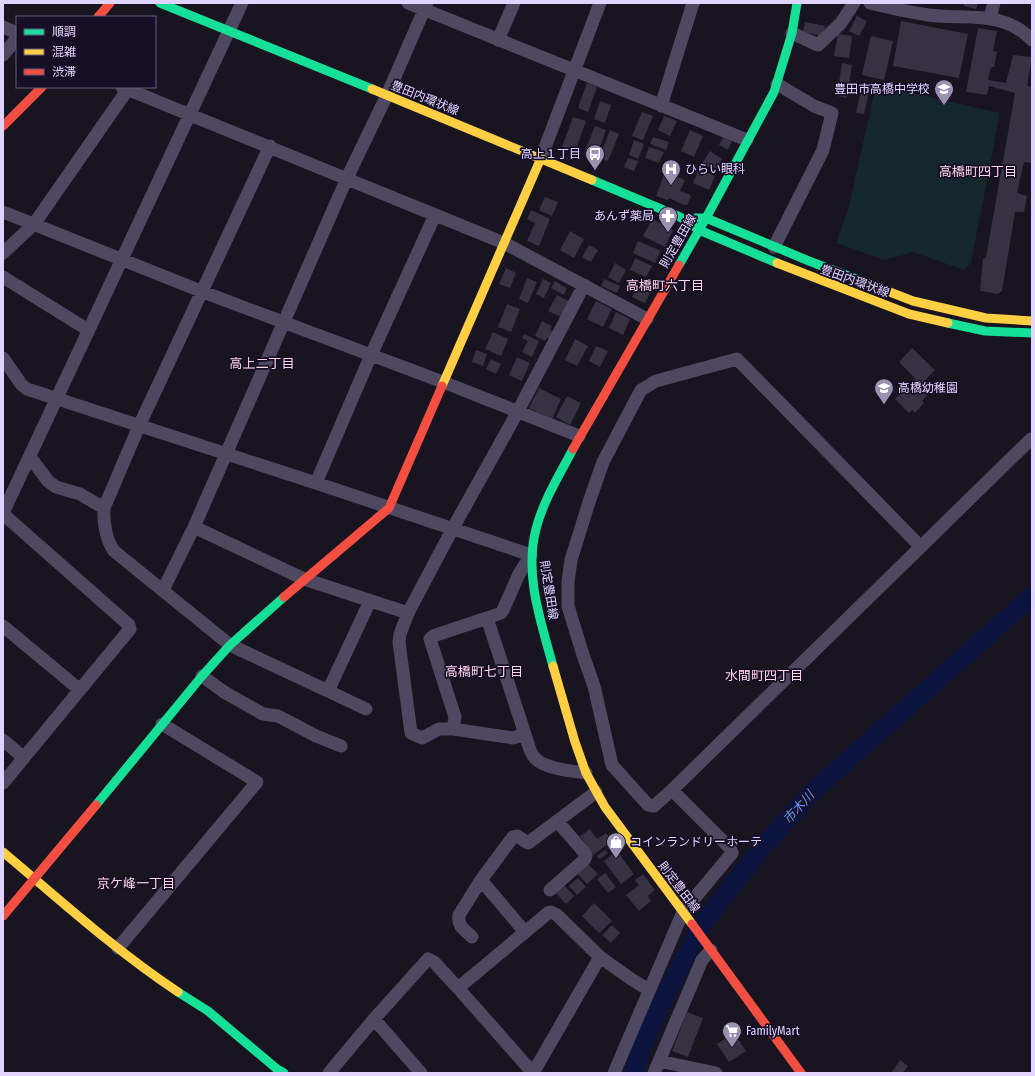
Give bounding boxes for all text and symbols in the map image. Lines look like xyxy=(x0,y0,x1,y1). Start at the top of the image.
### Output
legend xyxy=(16,16,156,88)
text: 順調 xyxy=(52,25,76,39)
text: 混雑 xyxy=(52,45,76,59)
text: 渋滞 xyxy=(52,65,76,79)
street label: 豊田内環状線 xyxy=(389,78,461,118)
school or university icon: 豊田市高橋中学校 xyxy=(933,78,955,106)
place label: 豊田市高橋中学校 xyxy=(834,82,930,96)
bus stop icon: 高上１丁目 xyxy=(584,143,606,171)
place label: 高上１丁目 xyxy=(521,147,581,161)
hospital icon: ひらい眼科 xyxy=(660,158,682,186)
place label: ひらい眼科 xyxy=(685,162,745,176)
district label: 高橋町四丁目 xyxy=(939,164,1017,179)
pharmacy icon: あんず薬局 xyxy=(657,205,679,233)
place label: あんず薬局 xyxy=(594,209,654,223)
street label: 則定豊田線 xyxy=(657,212,699,270)
street label: 豊田内環状線 xyxy=(819,262,891,300)
district label: 高橋町六丁目 xyxy=(626,278,704,293)
district label: 高上二丁目 xyxy=(229,356,295,371)
school or university icon: 高橋幼稚園 xyxy=(873,377,895,405)
place label: 高橋幼稚園 xyxy=(898,381,958,395)
street label: 則定豊田線 xyxy=(537,559,561,621)
district label: 高橋町七丁目 xyxy=(445,664,523,679)
district label: 水間町四丁目 xyxy=(725,668,803,683)
water label: 市木川 xyxy=(780,786,818,827)
shop icon: コインランドリーホーテ xyxy=(605,831,627,859)
place label: コインランドリーホーテ xyxy=(630,835,762,849)
street label: 則定豊田線 xyxy=(655,859,703,915)
district label: 京ケ峰一丁目 xyxy=(97,876,175,891)
supermarket icon: FamilyMart xyxy=(721,1020,743,1048)
place label: FamilyMart xyxy=(746,1024,800,1038)

